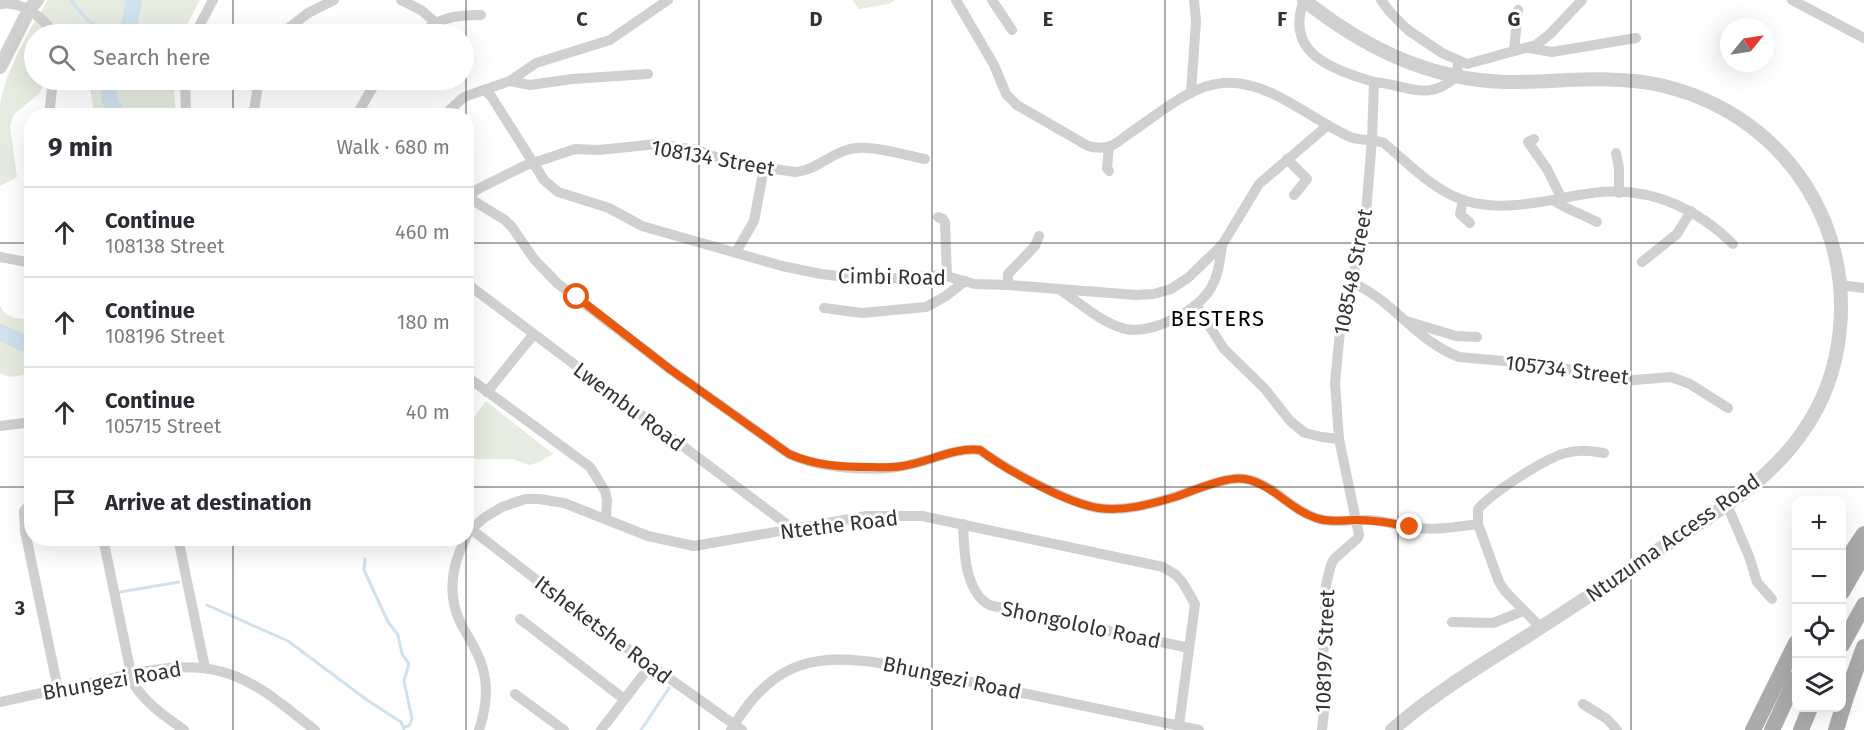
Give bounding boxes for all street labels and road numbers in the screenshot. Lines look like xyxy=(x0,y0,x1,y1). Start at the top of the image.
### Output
street label: 108134 Street xyxy=(649,134,777,182)
street label: 108548 Street xyxy=(1328,206,1378,337)
street label: Cimbi Road xyxy=(838,263,946,291)
street label: 105734 Street xyxy=(1504,350,1631,391)
street label: Lwembu Road xyxy=(568,357,690,457)
street label: Ntuzuma Access Road xyxy=(1581,468,1765,608)
street label: Ntethe Road xyxy=(779,505,899,545)
street label: Itsheketshe Road xyxy=(529,570,677,690)
street label: 108197 Street xyxy=(1310,588,1340,713)
street label: Shongololo Road xyxy=(999,595,1163,655)
street label: Bhungezi Road xyxy=(881,651,1023,705)
street label: Bhungezi Road xyxy=(41,656,183,706)

